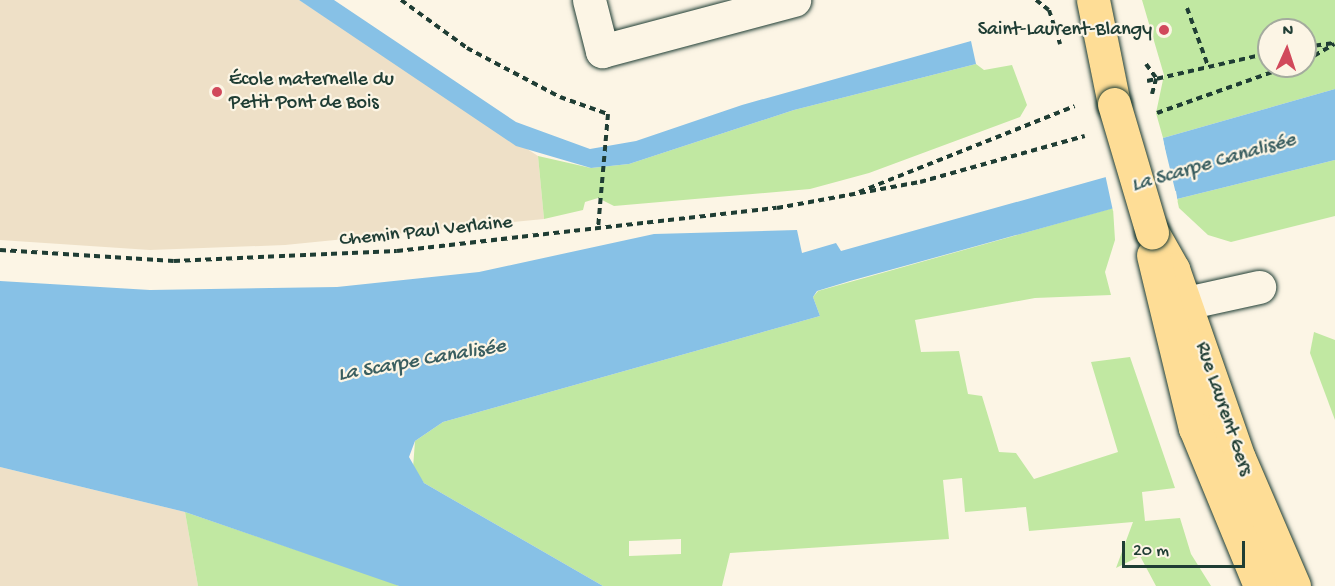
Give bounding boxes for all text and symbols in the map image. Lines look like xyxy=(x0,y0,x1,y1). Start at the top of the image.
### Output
place label: Saint-Laurent-Blangy xyxy=(978,18,1152,42)
north arrow xyxy=(1257,18,1317,78)
text: N xyxy=(1282,22,1294,41)
marker: Saint-Laurent-Blangy xyxy=(1157,23,1171,37)
place label: École maternelle du Petit Pont de Bois xyxy=(229,68,394,115)
marker: École maternelle du Petit Pont de Bois xyxy=(210,85,224,99)
water label: La Scarpe Canalisée xyxy=(1129,128,1299,200)
street label: Chemin Paul Verlaine xyxy=(338,211,514,253)
water label: La Scarpe Canalisée xyxy=(336,335,508,389)
street label: Rue Laurent Gers xyxy=(1189,339,1257,479)
scale bar xyxy=(1125,529,1248,567)
text: 20 m xyxy=(1133,541,1169,562)

